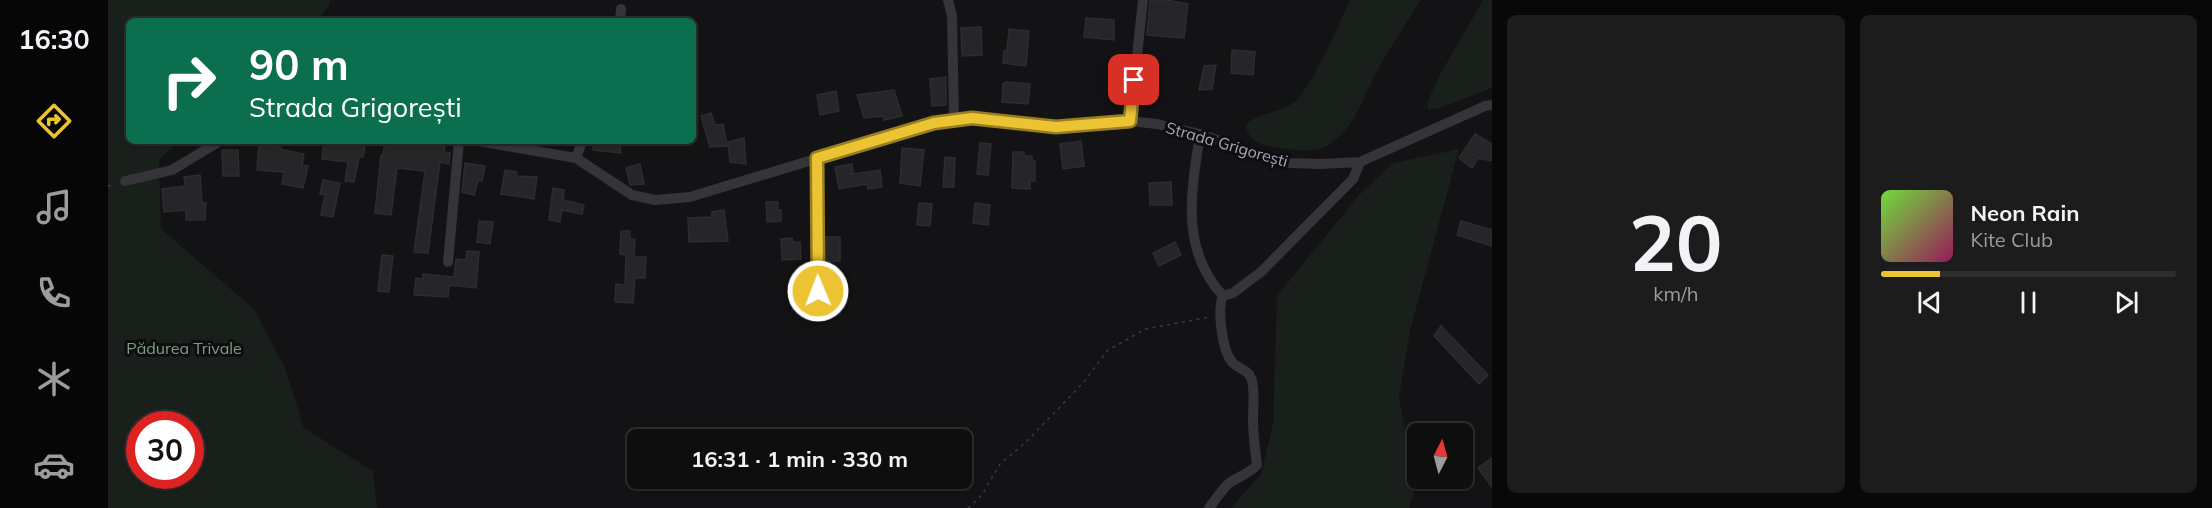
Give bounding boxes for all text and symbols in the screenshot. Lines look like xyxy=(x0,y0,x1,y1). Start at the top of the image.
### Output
text: 16:30 xyxy=(18,22,90,56)
text: 90 m xyxy=(249,38,349,91)
icon: right xyxy=(150,42,228,120)
pin xyxy=(1108,54,1159,105)
icon: arrive xyxy=(1117,63,1150,96)
text: Strada Grigorești xyxy=(249,90,462,124)
icon: directions xyxy=(33,100,75,142)
street label: Strada Grigorești xyxy=(1164,117,1290,171)
icon: music xyxy=(33,186,75,228)
text: 20 xyxy=(1629,193,1723,291)
text: Neon Rain xyxy=(1971,199,2079,227)
text: Kite Club xyxy=(1971,227,2053,252)
position arrow xyxy=(786,259,850,323)
icon: phone xyxy=(33,272,75,314)
text: km/h xyxy=(1653,281,1698,306)
icon: previous xyxy=(1913,286,1946,319)
icon: pause xyxy=(2012,286,2045,319)
icon: next xyxy=(2110,286,2143,319)
park label: Pădurea Trivale xyxy=(126,338,242,358)
icon: climate xyxy=(33,358,75,400)
speed limit sign: 30 xyxy=(126,411,204,489)
north arrow xyxy=(1407,423,1473,489)
map controls xyxy=(1407,423,1473,489)
icon: car xyxy=(33,444,75,486)
text: 16:31 · 1 min · 330 m xyxy=(691,445,908,473)

